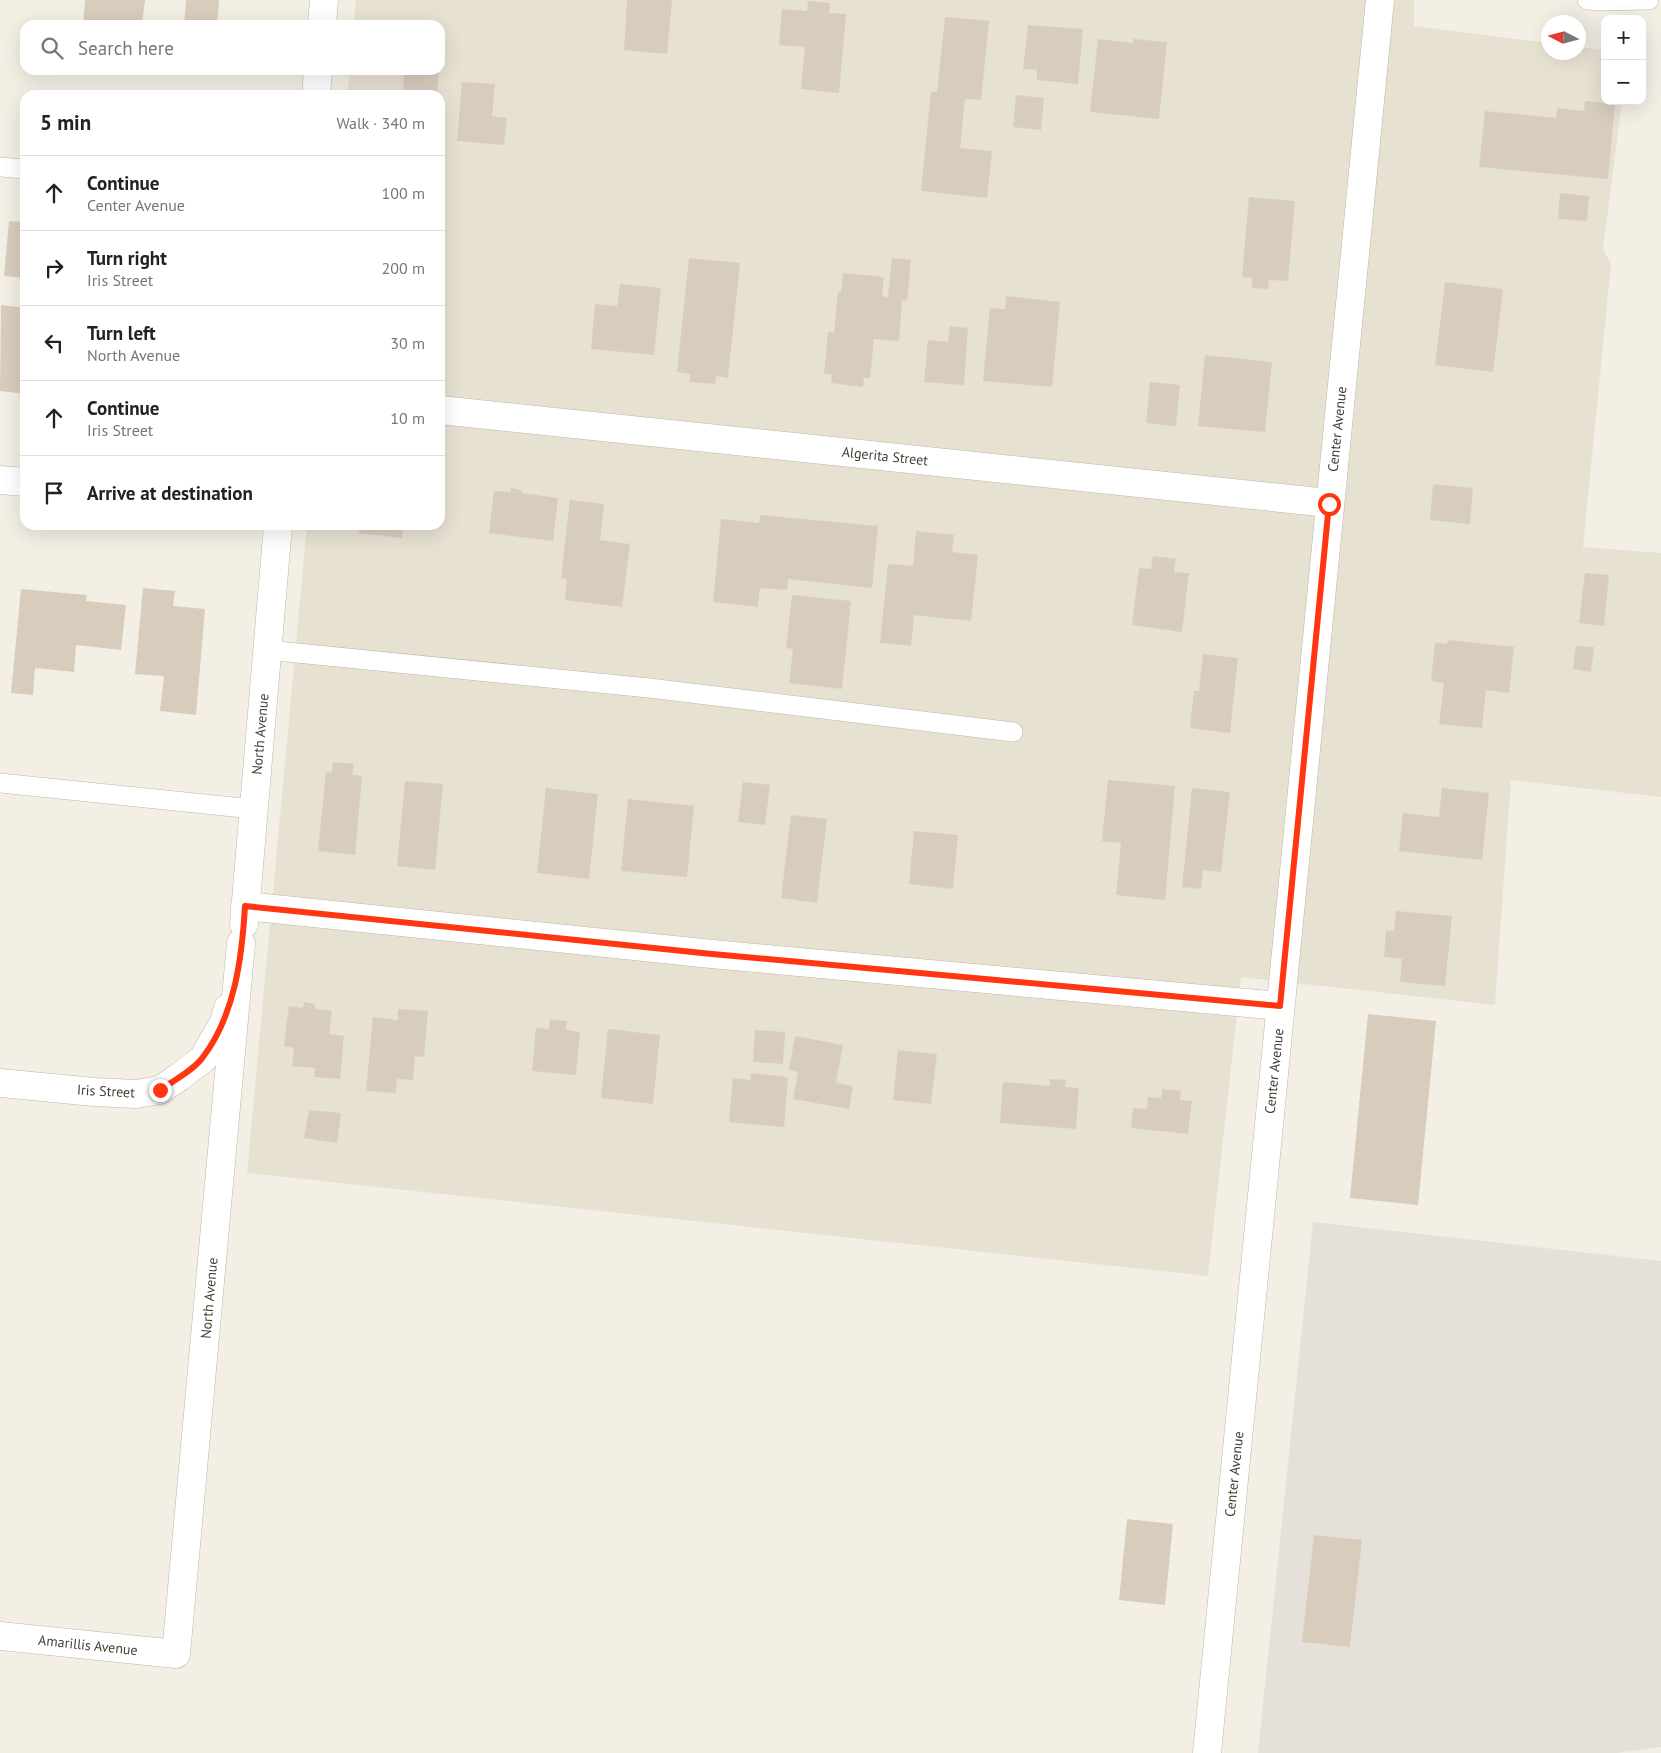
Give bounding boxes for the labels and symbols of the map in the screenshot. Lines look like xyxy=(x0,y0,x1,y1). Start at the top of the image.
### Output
north arrow xyxy=(1541,15,1586,60)
street label: Center Avenue xyxy=(1324,385,1350,473)
street label: Algerita Street xyxy=(841,443,929,470)
route start xyxy=(1318,493,1341,516)
street label: North Avenue xyxy=(247,693,273,775)
street label: Center Avenue xyxy=(1261,1027,1287,1115)
route end xyxy=(149,1079,172,1102)
street label: Iris Street xyxy=(77,1080,136,1102)
street label: North Avenue xyxy=(196,1257,222,1339)
street label: Center Avenue xyxy=(1221,1430,1247,1518)
street label: Amarillis Avenue xyxy=(37,1631,139,1659)

